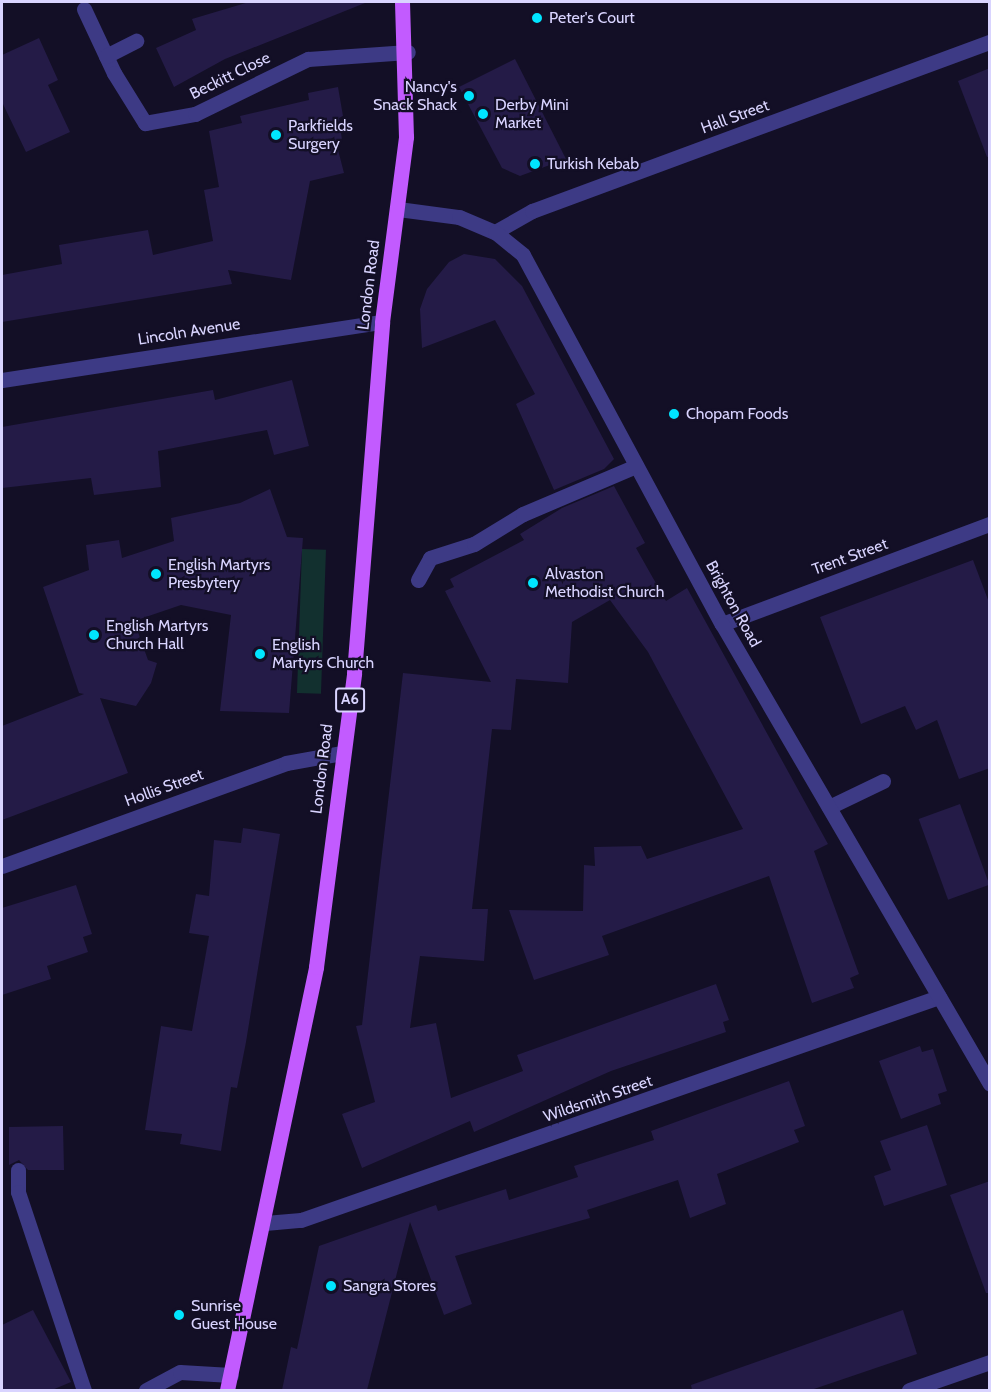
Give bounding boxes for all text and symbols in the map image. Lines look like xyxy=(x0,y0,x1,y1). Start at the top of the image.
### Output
place label: Peter's Court xyxy=(549,8,635,28)
marker: Peter's Court xyxy=(530,11,544,25)
street label: Beckitt Close xyxy=(187,48,273,104)
place label: Nancy's Snack Shack xyxy=(373,77,457,115)
marker: Nancy's Snack Shack xyxy=(462,89,476,103)
place label: Derby Mini Market xyxy=(495,95,569,133)
street label: Hall Street xyxy=(698,96,772,138)
marker: Derby Mini Market xyxy=(476,107,490,121)
place label: Parkfields Surgery xyxy=(288,116,353,154)
marker: Parkfields Surgery xyxy=(269,128,283,142)
place label: Turkish Kebab xyxy=(547,154,639,174)
marker: Turkish Kebab xyxy=(528,157,542,171)
street label: London Road xyxy=(354,239,384,331)
street label: Lincoln Avenue xyxy=(136,314,242,350)
place label: Chopam Foods xyxy=(686,404,788,424)
marker: Chopam Foods xyxy=(667,407,681,421)
street label: Trent Street xyxy=(810,534,890,580)
place label: English Martyrs Presbytery xyxy=(168,555,270,593)
street label: Brighton Road xyxy=(701,557,765,651)
place label: Alvaston Methodist Church xyxy=(545,564,664,602)
marker: English Martyrs Presbytery xyxy=(149,567,163,581)
marker: Alvaston Methodist Church xyxy=(526,576,540,590)
place label: English Martyrs Church Hall xyxy=(106,616,208,654)
marker: English Martyrs Church Hall xyxy=(87,628,101,642)
place label: English Martyrs Church xyxy=(272,635,374,673)
marker: English Martyrs Church xyxy=(253,647,267,661)
road number: A6 xyxy=(335,688,365,712)
street label: London Road xyxy=(307,723,337,815)
street label: Hollis Street xyxy=(122,765,206,811)
street label: Wildsmith Street xyxy=(541,1071,655,1127)
place label: Sangra Stores xyxy=(343,1276,436,1296)
marker: Sangra Stores xyxy=(324,1279,338,1293)
place label: Sunrise Guest House xyxy=(191,1296,277,1334)
marker: Sunrise Guest House xyxy=(172,1308,186,1322)

